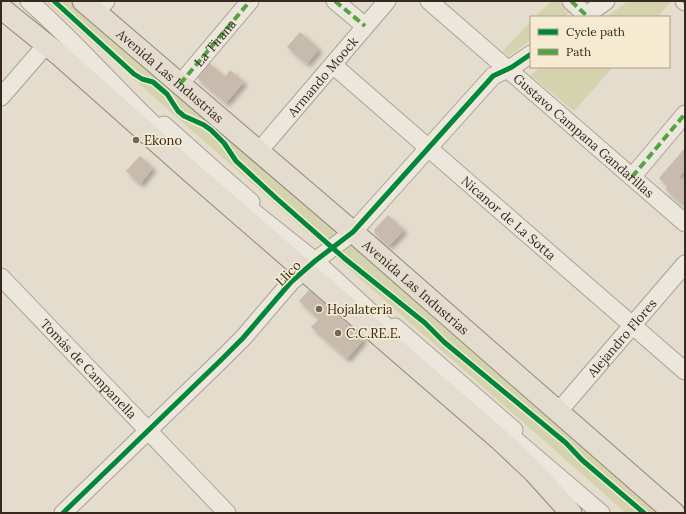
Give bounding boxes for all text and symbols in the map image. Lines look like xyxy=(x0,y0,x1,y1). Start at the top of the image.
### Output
street label: La Tirana xyxy=(190,16,240,70)
legend xyxy=(530,16,670,68)
text: Cycle path xyxy=(566,24,625,39)
street label: Avenida Las Industrias xyxy=(112,25,227,127)
street label: Armando Moock xyxy=(283,33,362,121)
text: Path xyxy=(566,44,591,59)
street label: Gustavo Campana Gandarillas xyxy=(510,70,657,201)
place label: Ekono xyxy=(144,132,182,149)
marker: Ekono xyxy=(131,135,141,145)
street label: Nicanor de La Sotta xyxy=(458,173,560,264)
street label: Avenida Las Industrias xyxy=(358,236,472,339)
street label: Llico xyxy=(272,257,305,290)
street label: Alejandro Flores xyxy=(583,295,661,381)
place label: Hojalateria xyxy=(327,301,393,318)
marker: Hojalateria xyxy=(314,304,324,314)
street label: Tomás de Campanella xyxy=(37,316,140,423)
place label: C.C.RE.E. xyxy=(346,325,401,342)
marker: C.C.RE.E. xyxy=(333,328,343,338)

